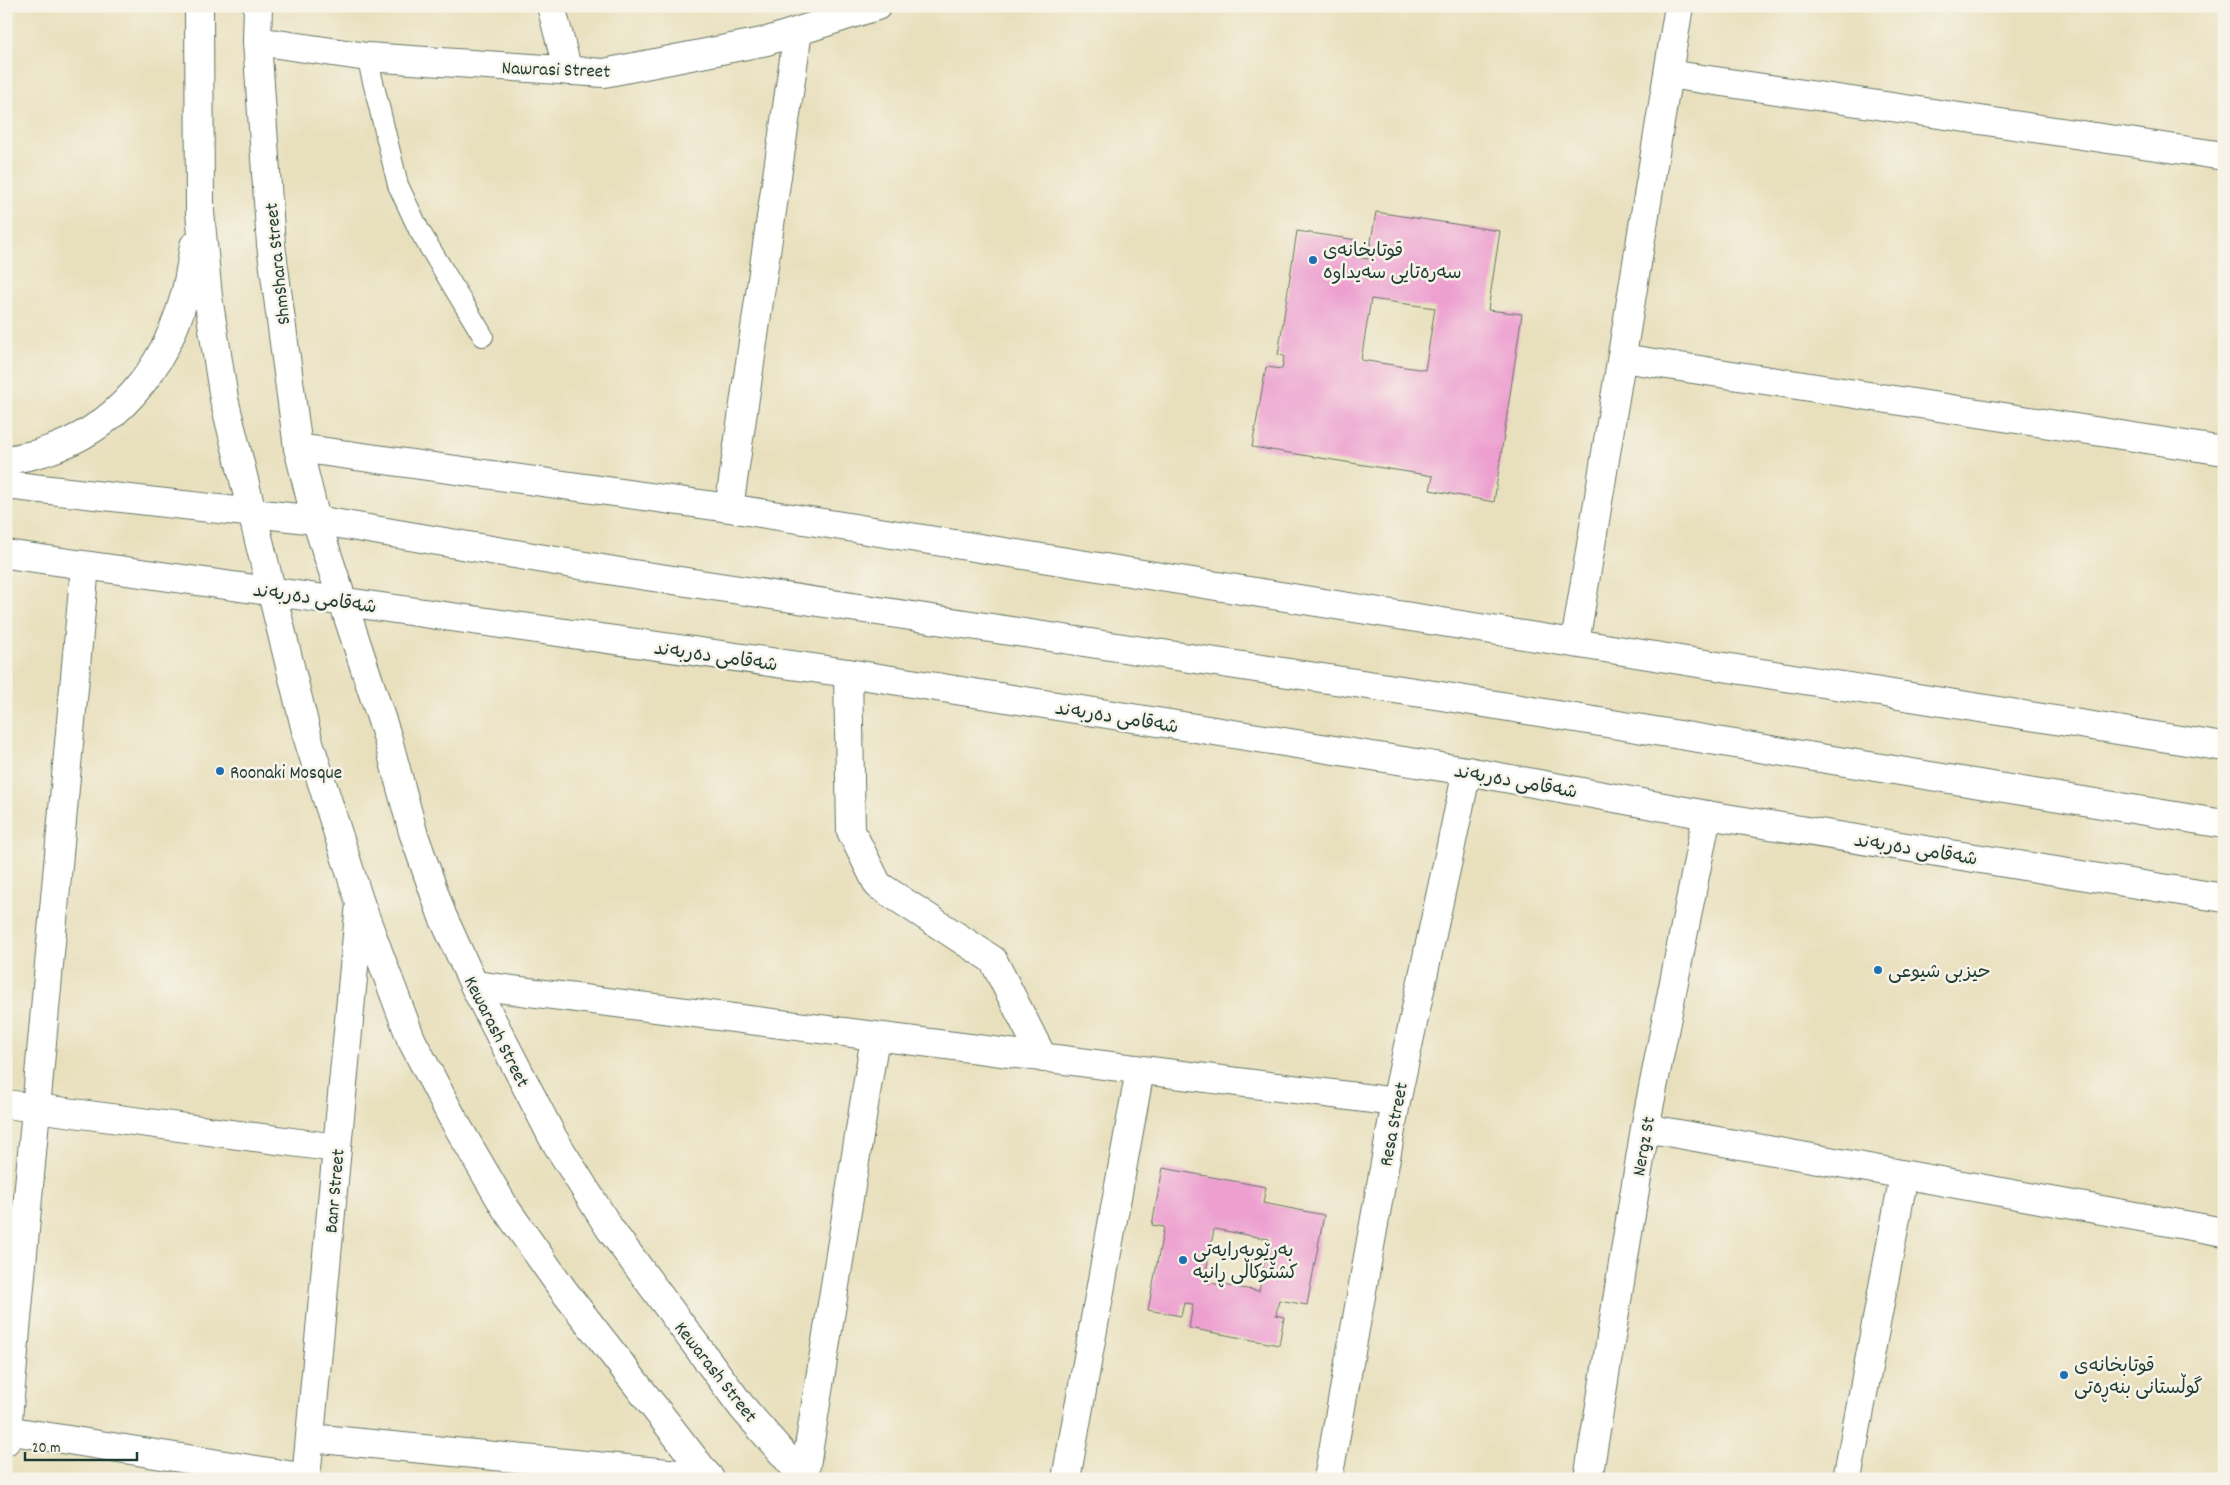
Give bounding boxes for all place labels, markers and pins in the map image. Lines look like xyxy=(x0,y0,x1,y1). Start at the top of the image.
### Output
place label: قوتابخانەی سەرەتایی سەیداوە xyxy=(1323,239,1462,288)
marker: قوتابخانەی سەرەتایی سەیداوە xyxy=(1307,254,1319,266)
place label: Roonaki Mosque xyxy=(230,761,342,788)
marker: Roonaki Mosque xyxy=(214,765,226,777)
place label: حیزبی شیوعی xyxy=(1888,960,1991,987)
marker: حیزبی شیوعی xyxy=(1872,964,1884,976)
place label: بەڕێوبەرایەتی کشتوکاڵی ڕانیە xyxy=(1193,1239,1298,1288)
marker: بەڕێوبەرایەتی کشتوکاڵی ڕانیە xyxy=(1177,1254,1189,1266)
place label: قوتابخانه‌ی گوڵستانی بنه‌ڕه‌تی xyxy=(2074,1354,2203,1403)
marker: قوتابخانه‌ی گوڵستانی بنه‌ڕه‌تی xyxy=(2058,1369,2070,1381)

